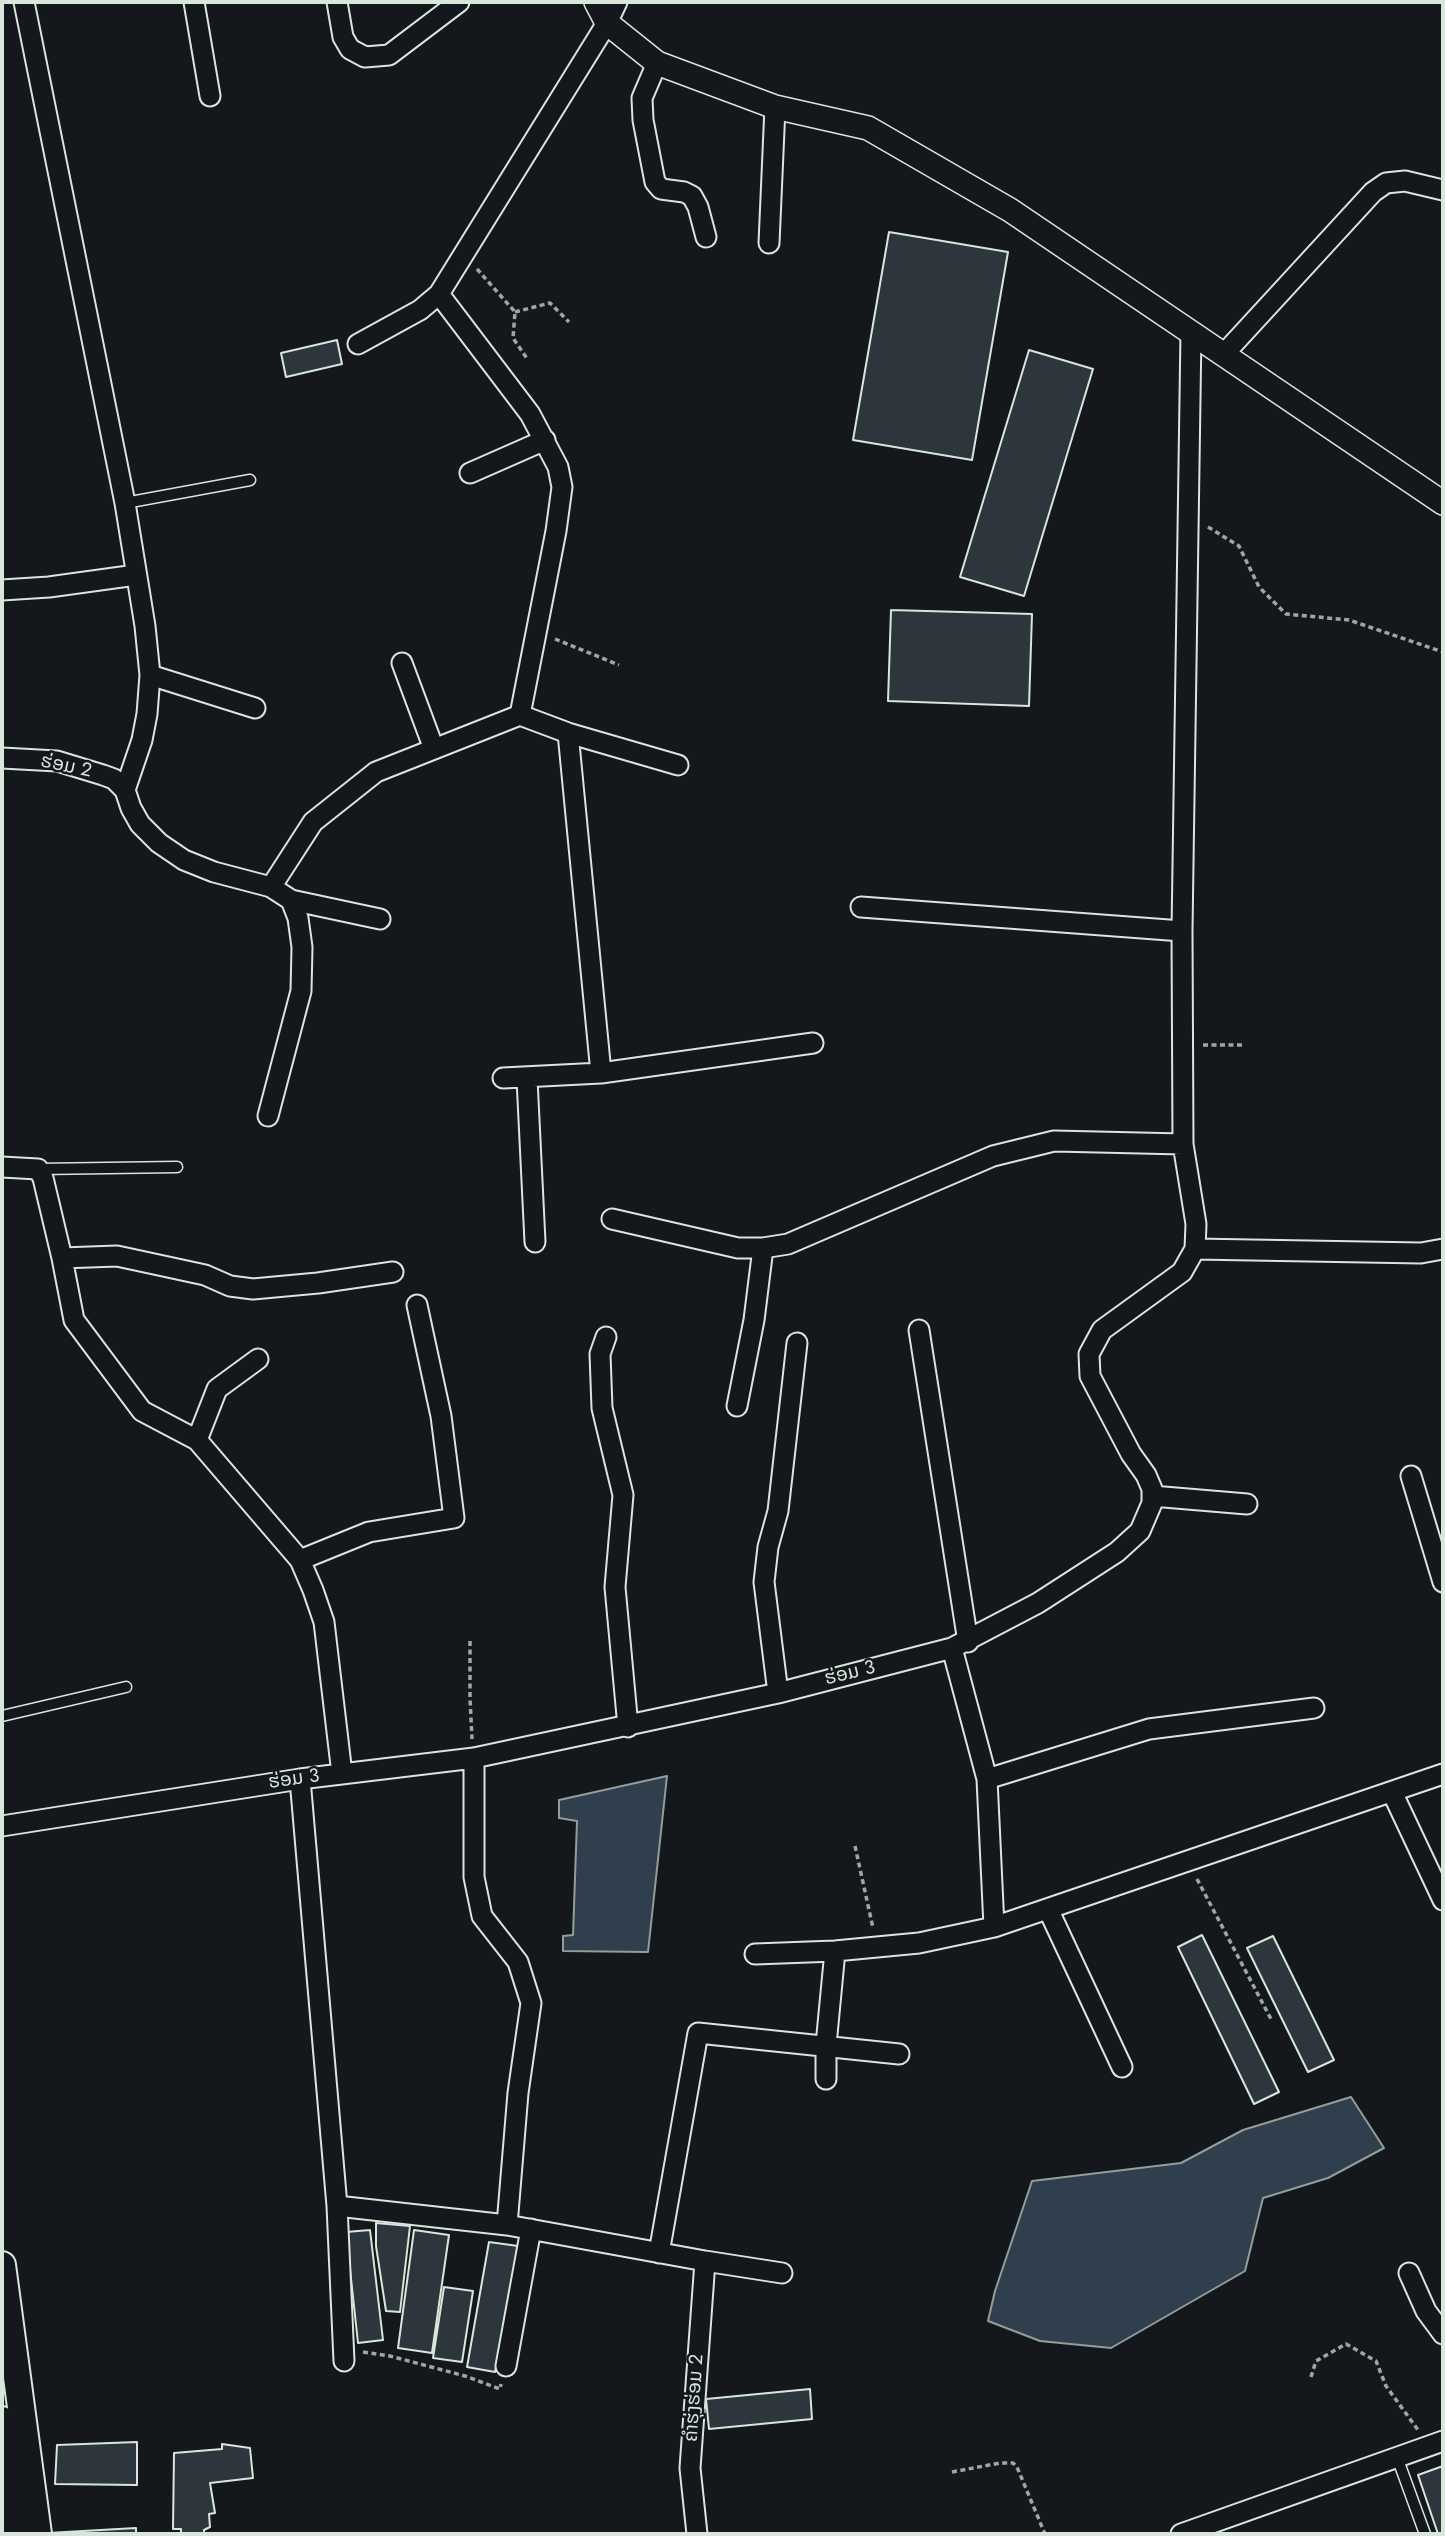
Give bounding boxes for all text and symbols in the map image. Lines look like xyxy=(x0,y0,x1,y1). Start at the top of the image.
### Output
street label: ຮ່ອມ 2 xyxy=(38,750,94,784)
street label: ຮ່ອມ 3 xyxy=(822,1657,878,1691)
street label: ຮ່ອມ 3 xyxy=(267,1765,321,1795)
street label: ຄໍາຮຸ່ງຮ່ອມ 2 xyxy=(681,2353,709,2443)

